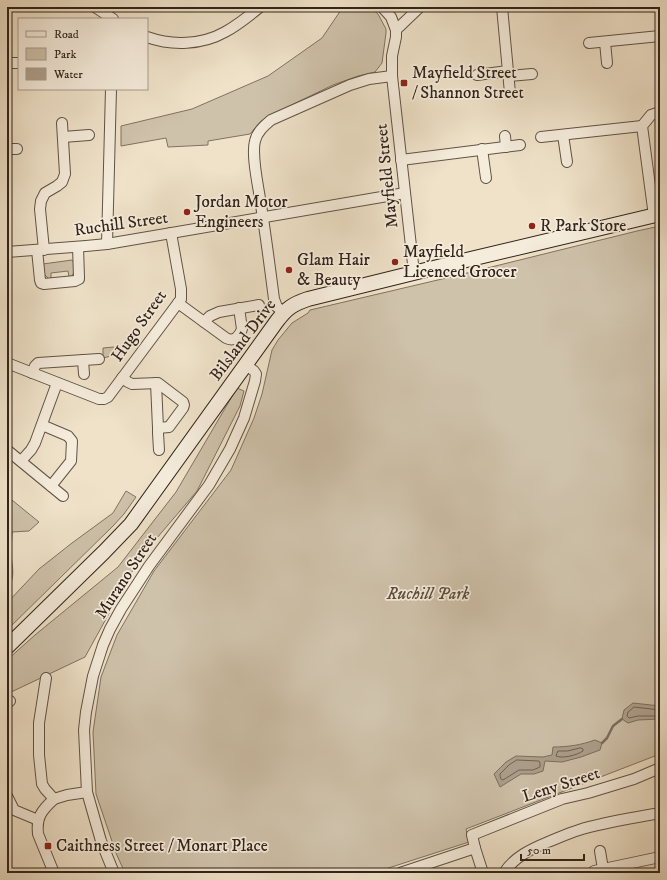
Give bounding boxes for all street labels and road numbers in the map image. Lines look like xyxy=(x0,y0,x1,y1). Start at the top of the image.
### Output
street label: Mayfield Street xyxy=(371,122,403,229)
street label: Ruchill Street xyxy=(73,206,170,241)
street label: Hugo Street xyxy=(106,285,172,366)
street label: Bilsland Drive xyxy=(205,295,281,385)
street label: Murano Street xyxy=(90,528,162,623)
street label: Leny Street xyxy=(520,762,603,808)

